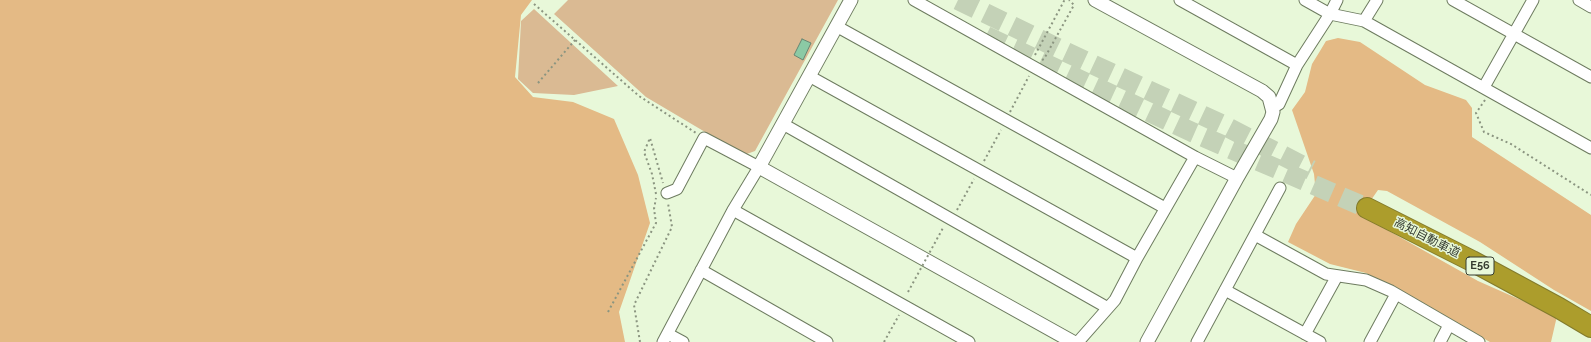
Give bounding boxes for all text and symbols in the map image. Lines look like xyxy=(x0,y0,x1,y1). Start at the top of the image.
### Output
street label: 高知自動車道 xyxy=(1392,215,1462,261)
road number: E56 xyxy=(1466,257,1494,275)

